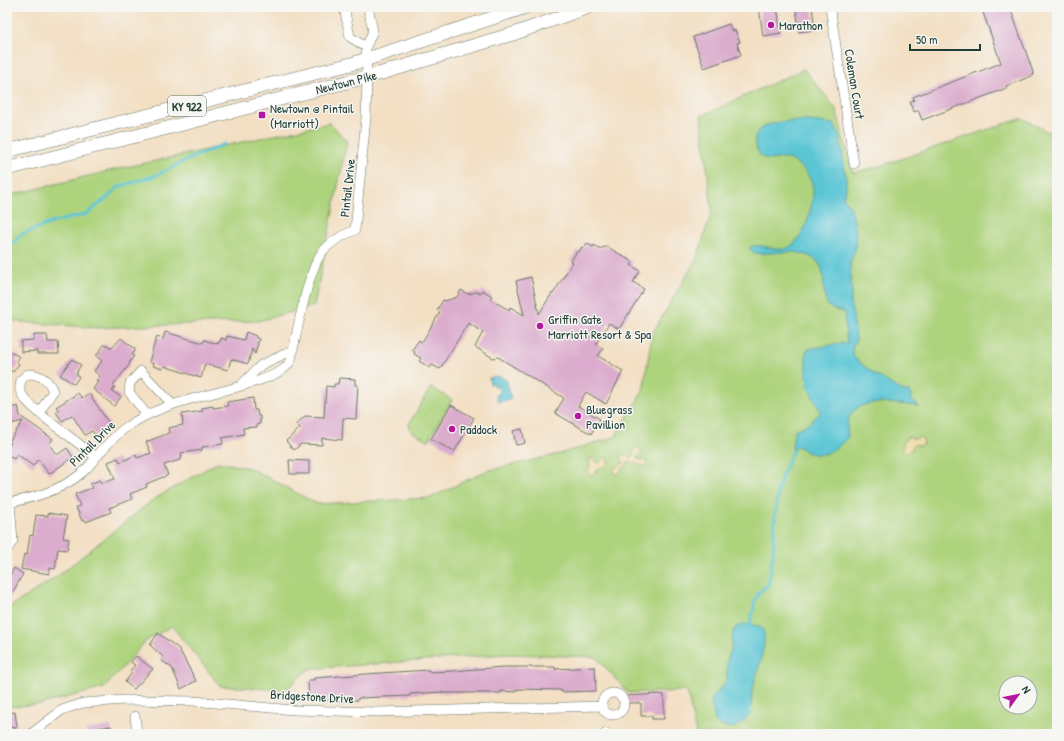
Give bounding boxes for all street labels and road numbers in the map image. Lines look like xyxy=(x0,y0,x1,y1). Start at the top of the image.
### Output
street label: Coleman Court xyxy=(841,48,870,121)
street label: Newtown Pike xyxy=(314,66,378,98)
road number: KY 922 xyxy=(168,96,206,116)
street label: Pintail Drive xyxy=(335,158,359,218)
street label: Pintail Drive xyxy=(65,416,119,470)
street label: Bridgestone Drive xyxy=(270,685,354,707)

